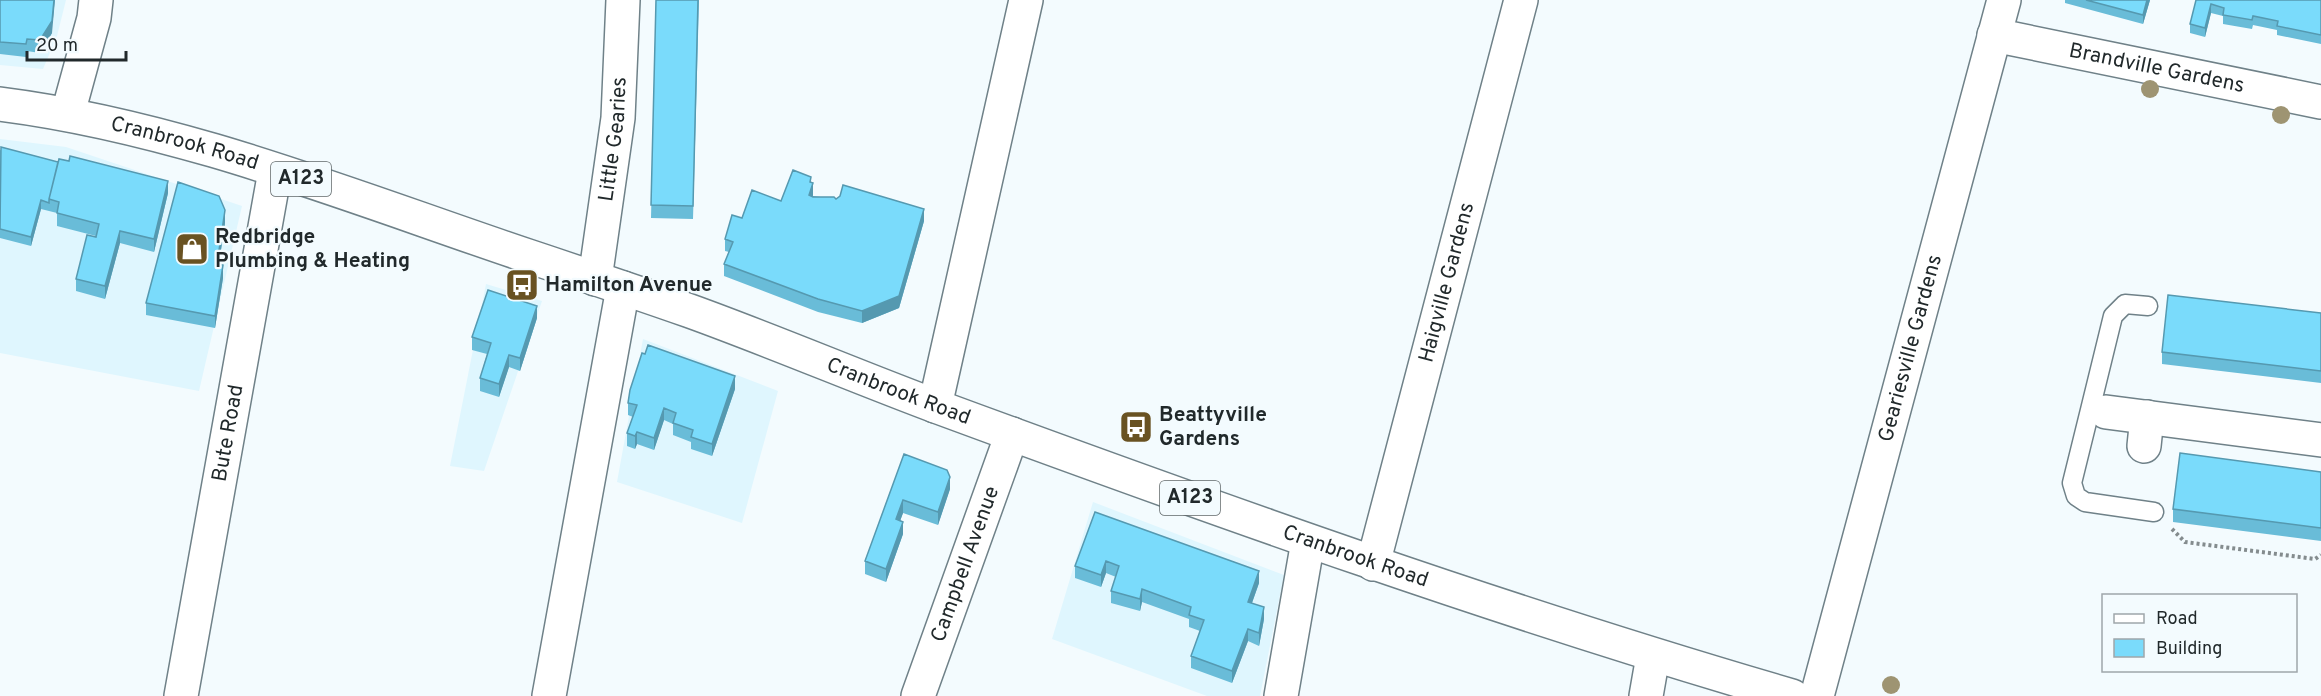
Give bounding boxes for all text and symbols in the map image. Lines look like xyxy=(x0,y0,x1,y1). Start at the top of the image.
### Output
scale bar xyxy=(27,24,126,62)
text: 20 m xyxy=(36,35,78,58)
street label: Brandville Gardens xyxy=(2066,37,2247,99)
street label: Little Gearies xyxy=(593,76,633,203)
street label: Cranbrook Road xyxy=(108,111,262,177)
road number: A123 xyxy=(271,162,331,196)
street label: Haigville Gardens xyxy=(1413,200,1481,365)
place label: Redbridge Plumbing & Heating xyxy=(215,224,410,275)
shop icon: Redbridge Plumbing & Heating xyxy=(174,231,210,267)
street label: Geariesville Gardens xyxy=(1872,252,1948,445)
bus stop icon: Hamilton Avenue xyxy=(504,267,540,303)
place label: Hamilton Avenue xyxy=(545,272,713,299)
street label: Cranbrook Road xyxy=(822,351,974,431)
street label: Bute Road xyxy=(206,382,250,484)
place label: Beattyville Gardens xyxy=(1159,402,1267,453)
bus stop icon: Beattyville Gardens xyxy=(1118,409,1154,445)
road number: A123 xyxy=(1160,481,1220,515)
street label: Campbell Avenue xyxy=(925,483,1006,646)
street label: Cranbrook Road xyxy=(1279,519,1432,594)
legend xyxy=(2102,594,2297,672)
text: Road xyxy=(2156,608,2198,631)
text: Building xyxy=(2156,638,2222,661)

